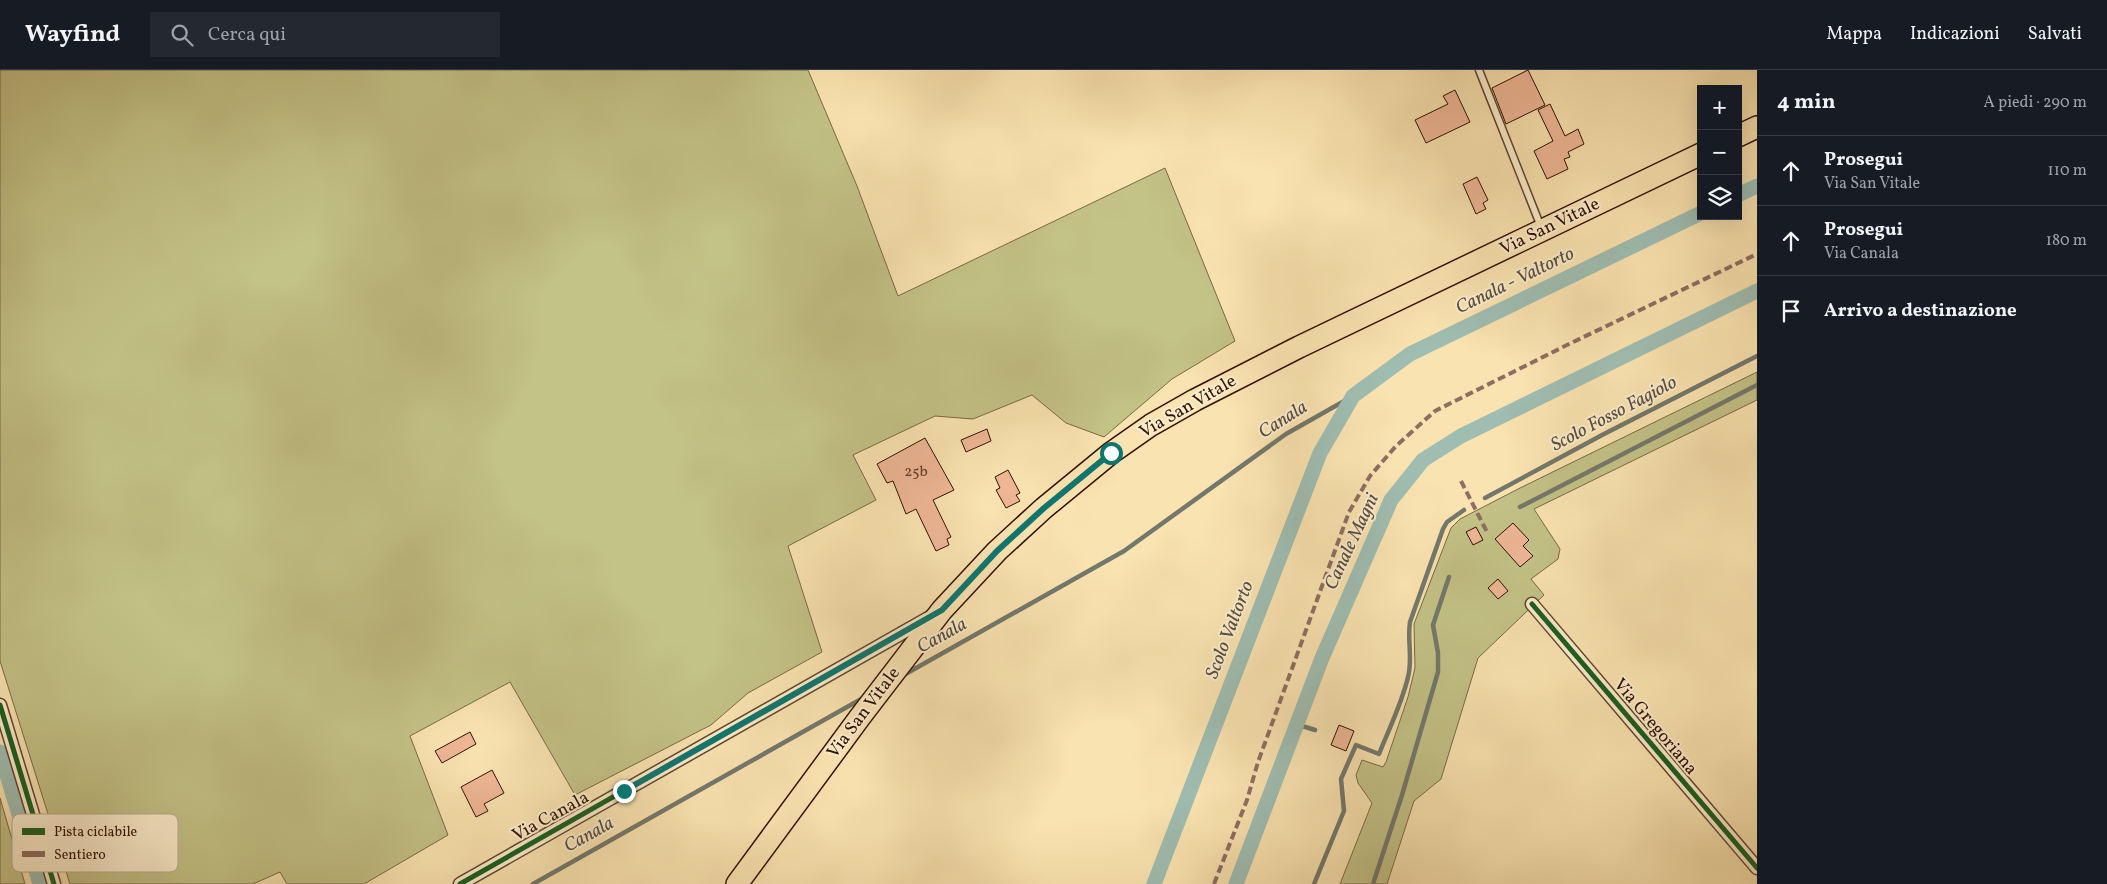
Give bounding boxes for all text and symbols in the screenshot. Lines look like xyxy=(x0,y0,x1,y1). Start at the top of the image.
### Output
search box xyxy=(150,12,500,57)
text: Wayfind xyxy=(25,18,120,52)
icon: search xyxy=(168,21,196,49)
text: Cerca qui xyxy=(208,22,286,48)
text: Mappa xyxy=(1827,22,1882,47)
text: Indicazioni xyxy=(1910,22,2000,47)
text: Salvati xyxy=(2028,22,2082,47)
map controls xyxy=(1697,85,1742,220)
button: + xyxy=(1697,85,1742,130)
text: 4 min xyxy=(1777,88,1836,117)
text: A piedi · 290 m xyxy=(1984,92,2087,114)
button: − xyxy=(1697,130,1742,175)
text: Prosegui xyxy=(1824,147,1903,173)
icon: ahead xyxy=(1777,157,1805,185)
text: 110 m xyxy=(2048,160,2087,182)
text: Via San Vitale xyxy=(1824,173,1920,195)
button: layers xyxy=(1697,175,1742,220)
street label: Via San Vitale xyxy=(1496,192,1604,262)
text: Prosegui xyxy=(1824,217,1903,243)
icon: ahead xyxy=(1777,227,1805,255)
text: 180 m xyxy=(2046,230,2087,252)
water label: Canala - Valtorto xyxy=(1451,241,1579,321)
text: Via Canala xyxy=(1824,243,1899,265)
icon: arrive xyxy=(1777,297,1805,325)
text: Arrivo a destinazione xyxy=(1824,298,2017,324)
street label: Via San Vitale xyxy=(1135,369,1241,445)
water label: Scolo Fosso Fagiolo xyxy=(1546,370,1682,458)
water label: Canala xyxy=(1253,395,1313,445)
route start xyxy=(1100,442,1123,465)
house number: 25b xyxy=(904,462,928,483)
water label: Canale Magni xyxy=(1318,489,1386,594)
water label: Scolo Valtorto xyxy=(1199,577,1261,683)
water label: Canala xyxy=(912,612,972,660)
street label: Via San Vitale xyxy=(821,662,907,764)
street label: Via Gregoriana xyxy=(1607,673,1703,781)
route end xyxy=(613,780,636,803)
street label: Via Canala xyxy=(509,787,593,847)
water label: Canala xyxy=(560,812,618,858)
legend xyxy=(12,814,178,872)
text: Pista ciclabile xyxy=(54,823,138,842)
text: Sentiero xyxy=(54,846,106,865)

